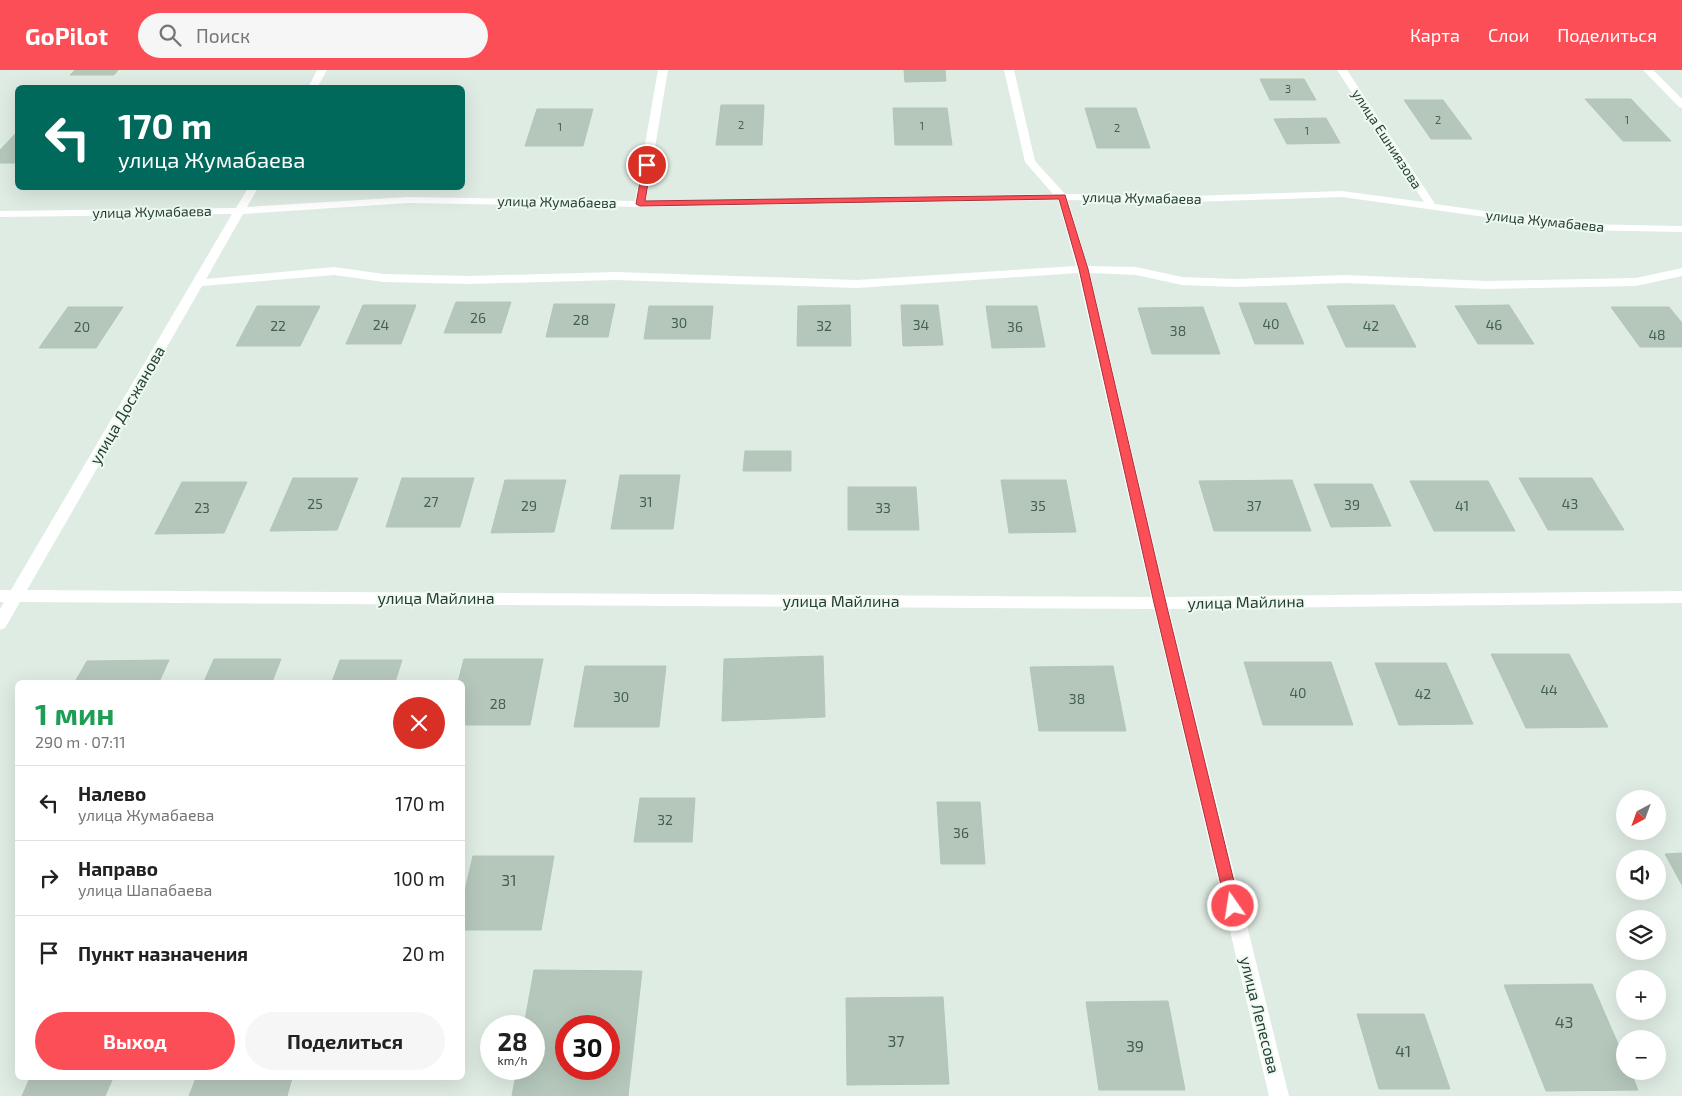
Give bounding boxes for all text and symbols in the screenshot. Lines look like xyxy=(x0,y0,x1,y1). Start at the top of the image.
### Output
search box xyxy=(138,13,488,58)
text: GoPilot xyxy=(25,21,108,50)
icon: search xyxy=(156,21,184,49)
text: Поиск xyxy=(196,24,250,47)
text: Карта xyxy=(1410,24,1460,46)
text: Слои xyxy=(1488,24,1529,46)
text: Поделиться xyxy=(1557,24,1657,46)
house number: 3 xyxy=(1285,82,1291,95)
street label: улица Ешниязова xyxy=(1349,86,1426,192)
text: 170 m xyxy=(118,104,212,146)
icon: left xyxy=(35,105,100,170)
house number: 2 xyxy=(1435,113,1441,126)
house number: 1 xyxy=(1625,113,1629,126)
house number: 2 xyxy=(738,118,744,131)
house number: 1 xyxy=(920,119,924,132)
house number: 1 xyxy=(558,120,562,133)
house number: 2 xyxy=(1114,121,1120,134)
house number: 1 xyxy=(1305,124,1309,137)
pin xyxy=(626,144,668,186)
text: улица Жумабаева xyxy=(118,146,305,172)
icon: arrive xyxy=(633,151,661,179)
street label: улица Жумабаева xyxy=(1082,188,1202,207)
street label: улица Жумабаева xyxy=(497,192,617,211)
street label: улица Жумабаева xyxy=(92,202,212,221)
street label: улица Жумабаева xyxy=(1485,206,1605,235)
house number: 26 xyxy=(470,309,486,326)
house number: 28 xyxy=(573,311,589,328)
house number: 30 xyxy=(671,314,687,331)
house number: 40 xyxy=(1262,315,1280,332)
house number: 24 xyxy=(373,316,389,333)
house number: 34 xyxy=(913,316,929,333)
house number: 46 xyxy=(1486,316,1502,333)
house number: 22 xyxy=(270,317,286,334)
house number: 32 xyxy=(816,317,832,334)
house number: 42 xyxy=(1363,317,1379,334)
house number: 20 xyxy=(74,318,90,335)
house number: 36 xyxy=(1007,318,1023,335)
house number: 38 xyxy=(1170,322,1186,339)
house number: 48 xyxy=(1648,326,1666,343)
street label: улица Досжанова xyxy=(85,342,169,468)
house number: 27 xyxy=(423,493,439,510)
house number: 31 xyxy=(639,493,653,510)
house number: 25 xyxy=(307,495,323,512)
house number: 43 xyxy=(1562,495,1578,512)
house number: 39 xyxy=(1344,496,1360,513)
house number: 29 xyxy=(521,497,537,514)
house number: 35 xyxy=(1030,497,1046,514)
house number: 37 xyxy=(1247,497,1261,514)
house number: 41 xyxy=(1455,497,1469,514)
house number: 23 xyxy=(194,499,210,516)
house number: 33 xyxy=(875,499,891,516)
street label: улица Майлина xyxy=(377,588,495,608)
street label: улица Майлина xyxy=(782,591,900,611)
street label: улица Майлина xyxy=(1187,591,1305,613)
house number: 44 xyxy=(1540,681,1558,698)
house number: 40 xyxy=(1289,684,1307,701)
house number: 42 xyxy=(1415,685,1431,702)
house number: 30 xyxy=(613,688,629,705)
house number: 38 xyxy=(1069,690,1085,707)
text: 1 мин xyxy=(35,695,114,731)
house number: 28 xyxy=(490,695,506,712)
button: close xyxy=(393,697,445,749)
text: 290 m · 07:11 xyxy=(35,732,126,751)
text: Налево xyxy=(78,782,146,805)
icon: left xyxy=(35,789,63,817)
north arrow xyxy=(1616,790,1666,840)
map controls xyxy=(1616,790,1666,1080)
text: 170 m xyxy=(395,792,445,815)
text: улица Жумабаева xyxy=(78,805,214,824)
house number: 32 xyxy=(657,811,673,828)
house number: 36 xyxy=(953,824,969,841)
button: sound xyxy=(1616,850,1666,900)
text: Направо xyxy=(78,857,158,880)
icon: right xyxy=(35,864,63,892)
text: 100 m xyxy=(394,867,445,890)
house number: 31 xyxy=(501,870,517,889)
position arrow xyxy=(1206,879,1258,931)
text: улица Шапабаева xyxy=(78,880,212,899)
button: layers xyxy=(1616,910,1666,960)
icon: arrive xyxy=(35,939,63,967)
text: Пункт назначения xyxy=(78,942,248,965)
text: 20 m xyxy=(402,942,445,965)
street label: улица Лепесова xyxy=(1236,954,1284,1076)
button: + xyxy=(1616,970,1666,1020)
button: Выход xyxy=(35,1012,235,1070)
button: Поделиться xyxy=(245,1012,445,1070)
house number: 43 xyxy=(1555,1012,1573,1031)
speed limit sign: 30 xyxy=(555,1015,620,1080)
text: 28 xyxy=(497,1026,528,1056)
button: − xyxy=(1616,1030,1666,1080)
house number: 37 xyxy=(887,1031,905,1050)
house number: 39 xyxy=(1126,1036,1144,1055)
house number: 41 xyxy=(1395,1041,1411,1060)
text: km/h xyxy=(498,1053,527,1067)

